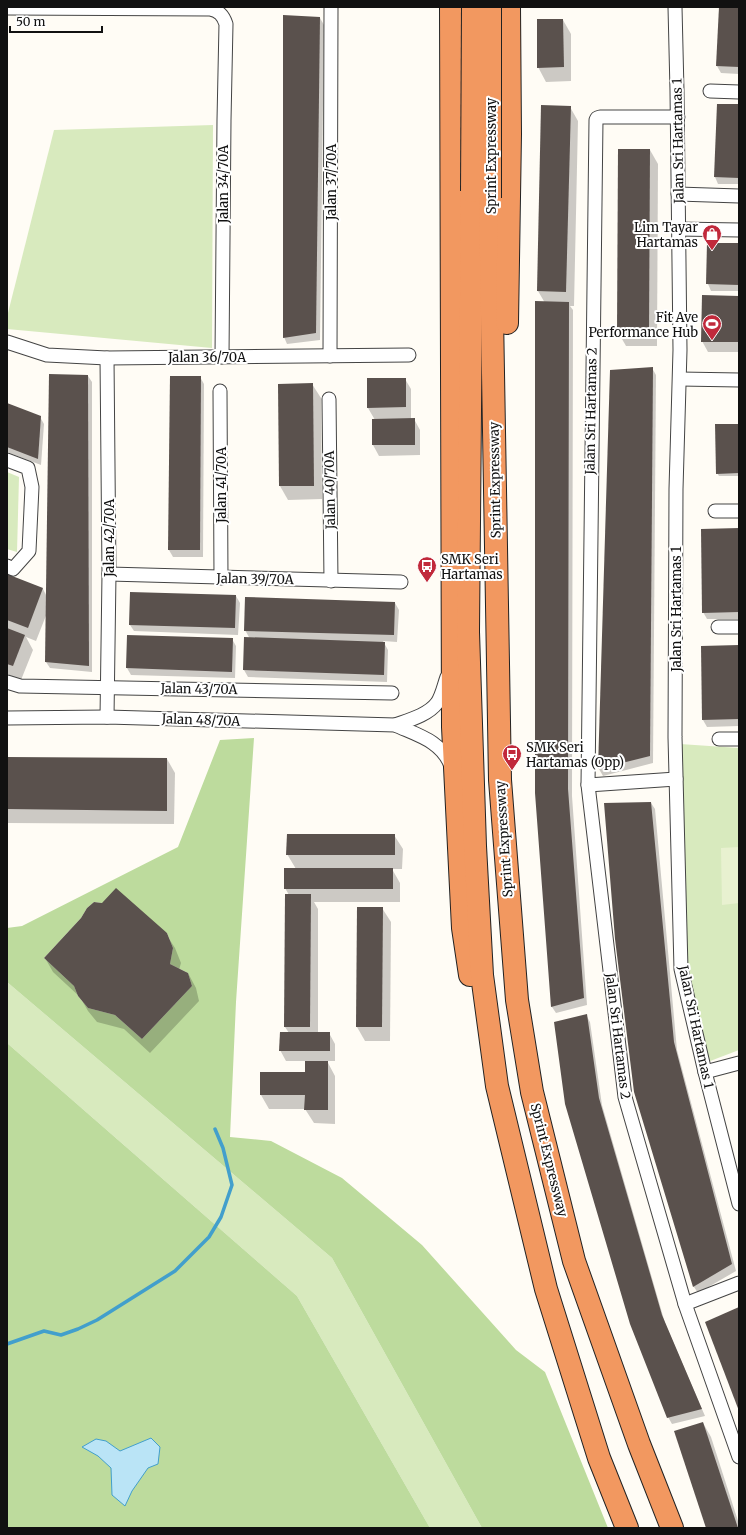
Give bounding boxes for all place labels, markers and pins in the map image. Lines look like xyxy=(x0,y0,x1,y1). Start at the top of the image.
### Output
place label: Lim Tayar Hartamas xyxy=(634,219,698,251)
shop icon: Lim Tayar Hartamas xyxy=(701,223,723,251)
place label: Fit Ave Performance Hub xyxy=(588,309,698,341)
sports icon: Fit Ave Performance Hub xyxy=(701,313,723,341)
place label: SMK Seri Hartamas xyxy=(441,551,503,583)
bus stop icon: SMK Seri Hartamas xyxy=(416,555,438,583)
place label: SMK Seri Hartamas (Opp) xyxy=(526,739,624,771)
bus stop icon: SMK Seri Hartamas (Opp) xyxy=(501,743,523,771)

